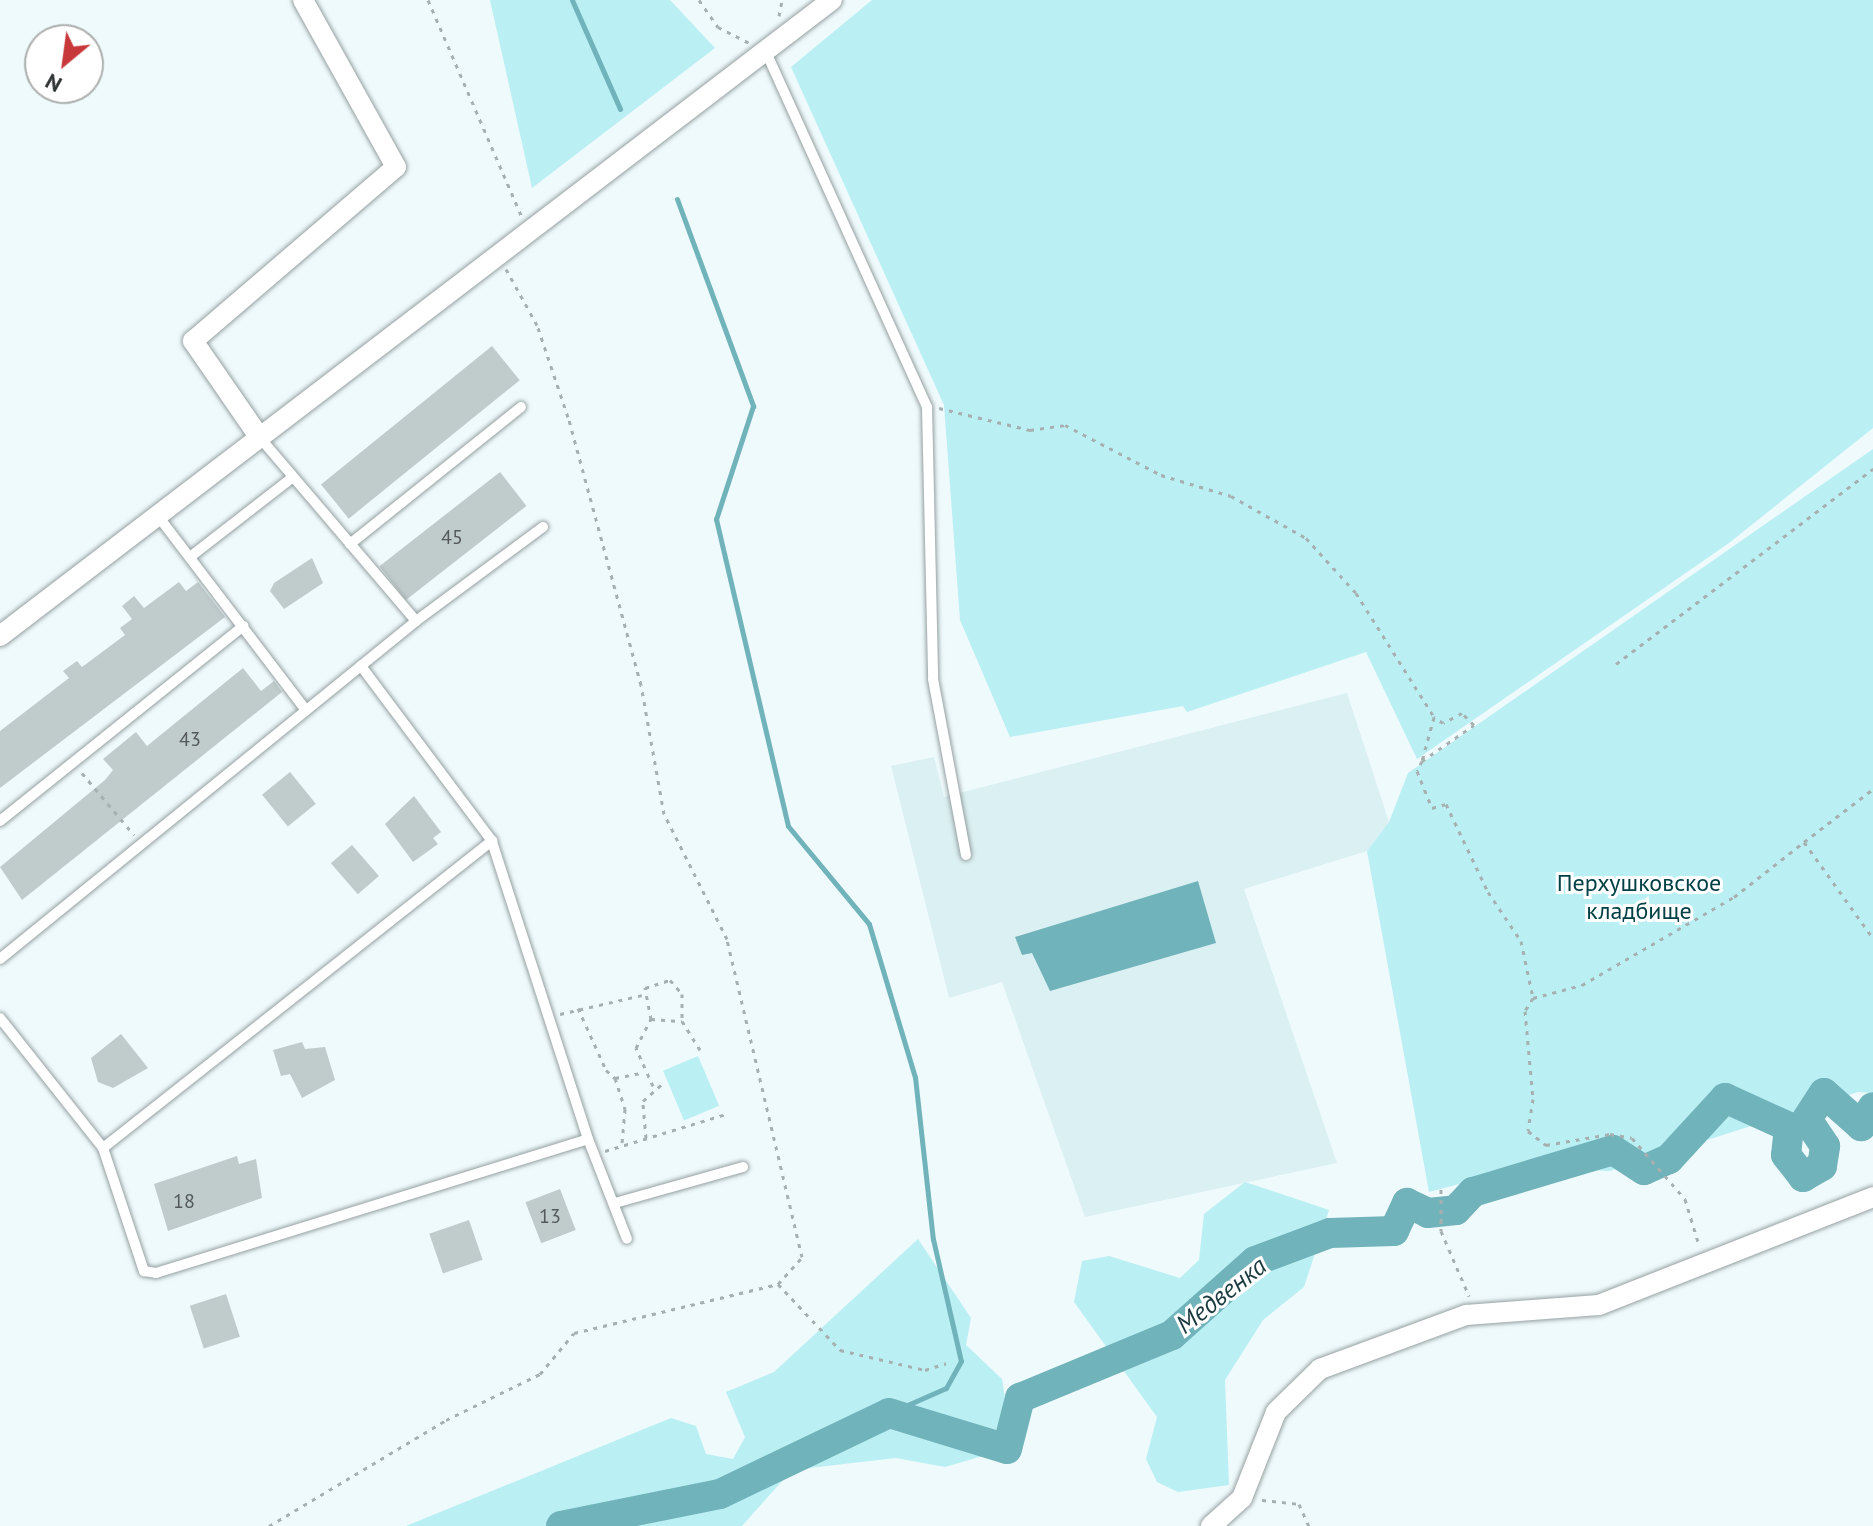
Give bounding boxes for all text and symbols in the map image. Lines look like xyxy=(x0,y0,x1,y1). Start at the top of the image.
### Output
north arrow xyxy=(24,24,104,104)
text: N xyxy=(40,67,66,99)
house number: 45 xyxy=(441,525,463,549)
house number: 43 xyxy=(179,727,201,751)
park label: Перхушковское кладбище xyxy=(1557,869,1721,925)
house number: 18 xyxy=(173,1189,195,1213)
house number: 13 xyxy=(539,1204,561,1228)
water label: Медвенка xyxy=(1170,1250,1272,1340)

